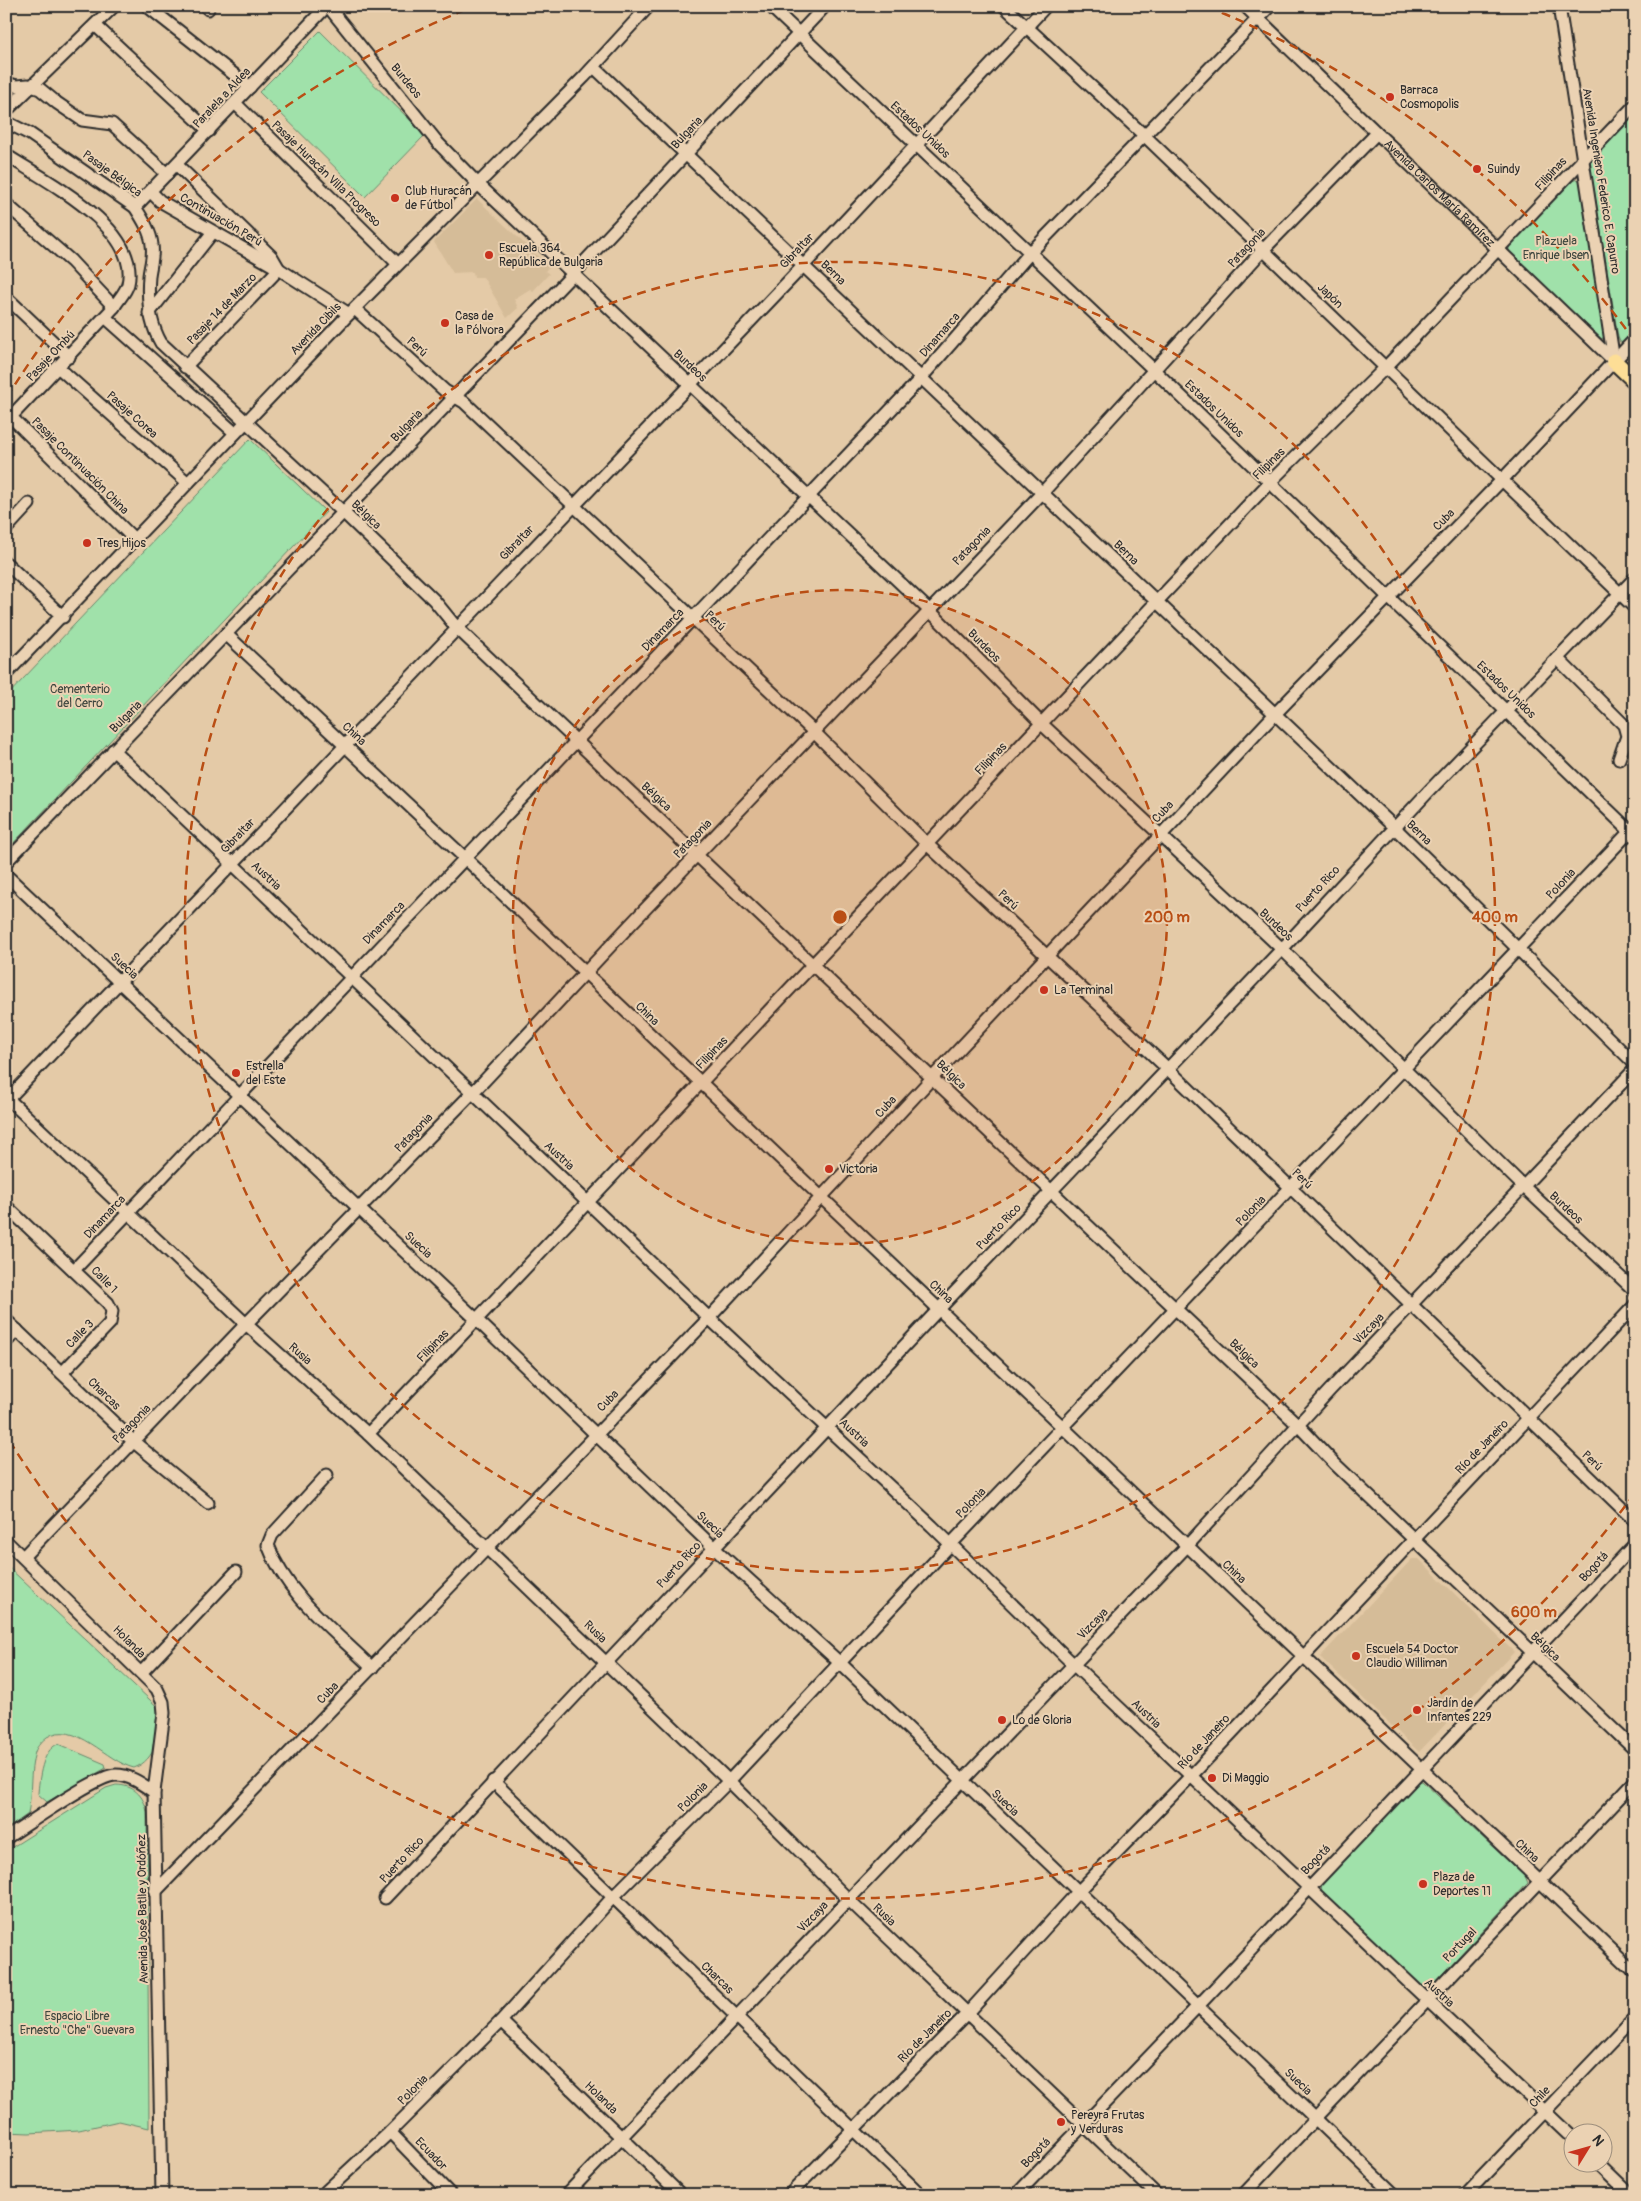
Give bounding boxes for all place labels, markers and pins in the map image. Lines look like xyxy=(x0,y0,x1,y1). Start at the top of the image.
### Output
place label: Barraca Cosmopolis xyxy=(1400,83,1460,112)
marker: Barraca Cosmopolis xyxy=(1384,91,1396,103)
place label: Suindy xyxy=(1487,162,1520,177)
marker: Suindy xyxy=(1471,163,1483,175)
place label: Club Huracán de Fútbol xyxy=(405,184,472,213)
marker: Club Huracán de Fútbol xyxy=(389,192,401,204)
place label: Escuela 364 República de Bulgaria xyxy=(499,241,603,270)
marker: Escuela 364 República de Bulgaria xyxy=(483,249,495,261)
place label: Casa de la Pólvora xyxy=(455,309,504,338)
marker: Casa de la Pólvora xyxy=(439,317,451,329)
place label: Tres Hijos xyxy=(97,536,146,551)
marker: Tres Hijos xyxy=(81,537,93,549)
centre of rings xyxy=(831,908,849,926)
place label: La Terminal xyxy=(1054,983,1113,998)
marker: La Terminal xyxy=(1038,984,1050,996)
place label: Estrella del Este xyxy=(246,1059,286,1088)
marker: Estrella del Este xyxy=(230,1067,242,1079)
place label: Victoria xyxy=(839,1162,878,1177)
marker: Victoria xyxy=(823,1163,835,1175)
place label: Escuela 54 Doctor Claudio Williman xyxy=(1366,1642,1459,1671)
marker: Escuela 54 Doctor Claudio Williman xyxy=(1350,1650,1362,1662)
place label: Jardín de Infantes 229 xyxy=(1427,1696,1492,1725)
marker: Jardín de Infantes 229 xyxy=(1411,1704,1423,1716)
place label: Lo de Gloria xyxy=(1012,1713,1072,1728)
marker: Lo de Gloria xyxy=(996,1714,1008,1726)
place label: Di Maggio xyxy=(1222,1771,1270,1786)
marker: Di Maggio xyxy=(1206,1772,1218,1784)
place label: Plaza de Deportes 11 xyxy=(1433,1870,1491,1899)
marker: Plaza de Deportes 11 xyxy=(1417,1878,1429,1890)
place label: Pereyra Frutas y Verduras xyxy=(1070,2108,1145,2137)
marker: Pereyra Frutas y Verduras xyxy=(1055,2116,1067,2128)

